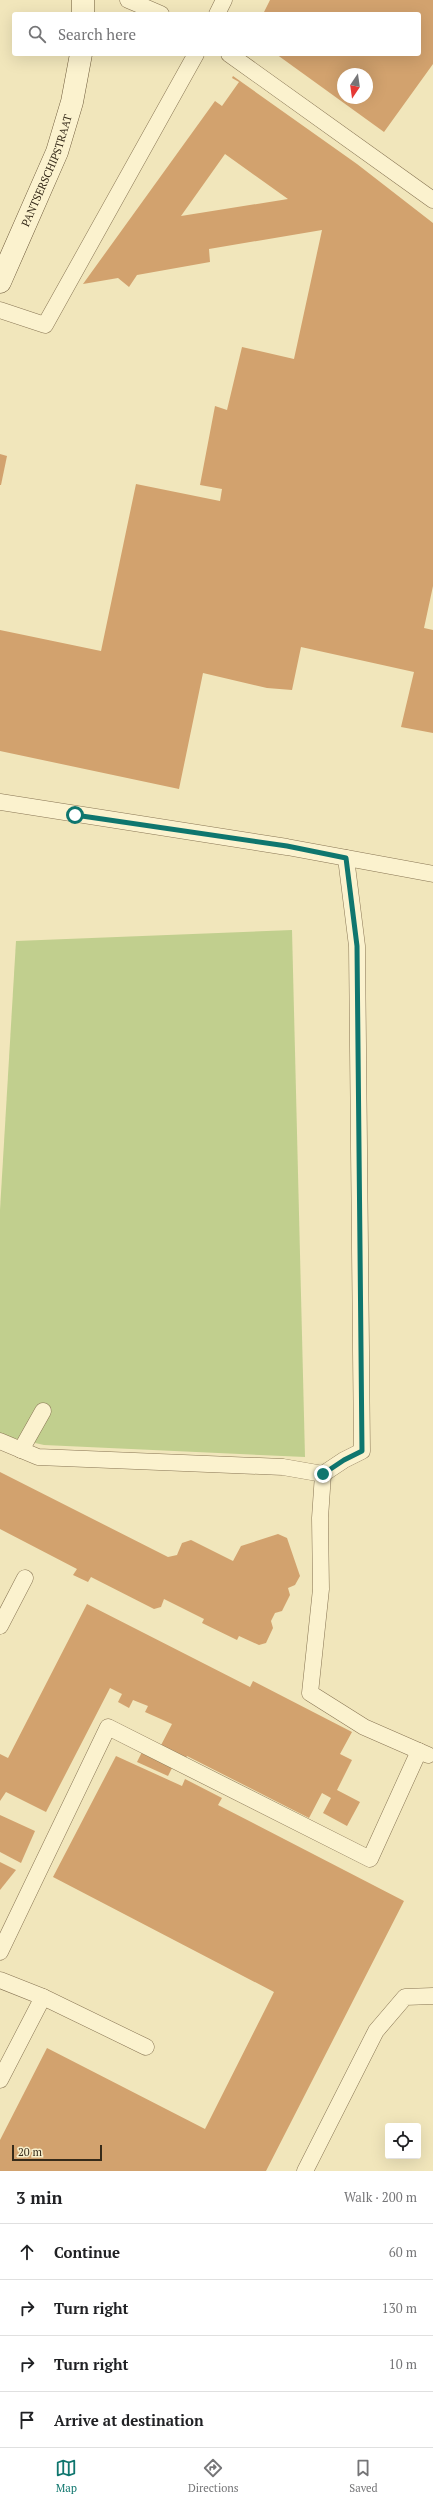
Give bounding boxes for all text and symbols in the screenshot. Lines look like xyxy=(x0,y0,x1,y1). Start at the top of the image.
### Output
search box xyxy=(12,12,421,56)
icon: search xyxy=(26,23,48,45)
text: Search here xyxy=(58,24,136,44)
north arrow xyxy=(337,68,373,104)
street label: PANTSERSCHIPSTRAAT xyxy=(18,113,75,229)
route start xyxy=(66,806,84,824)
route end xyxy=(314,1465,332,1483)
map controls xyxy=(385,2123,421,2159)
button: locate xyxy=(385,2123,421,2159)
scale bar xyxy=(12,2143,102,2162)
text: 20 m xyxy=(18,2145,42,2159)
text: 3 min xyxy=(16,2186,63,2209)
text: Walk · 200 m xyxy=(344,2188,417,2206)
icon: ahead xyxy=(16,2241,38,2263)
text: Continue xyxy=(54,2242,120,2262)
text: 60 m xyxy=(389,2243,417,2261)
icon: right xyxy=(16,2297,38,2319)
text: Turn right xyxy=(54,2298,129,2318)
text: 130 m xyxy=(382,2299,417,2317)
icon: right xyxy=(16,2353,38,2375)
text: Turn right xyxy=(54,2354,129,2374)
text: 10 m xyxy=(389,2355,417,2373)
icon: arrive xyxy=(16,2409,38,2431)
text: Arrive at destination xyxy=(54,2410,204,2430)
tab: Map xyxy=(55,2457,77,2495)
tab: Directions xyxy=(188,2457,239,2495)
tab: Saved xyxy=(349,2457,378,2495)

